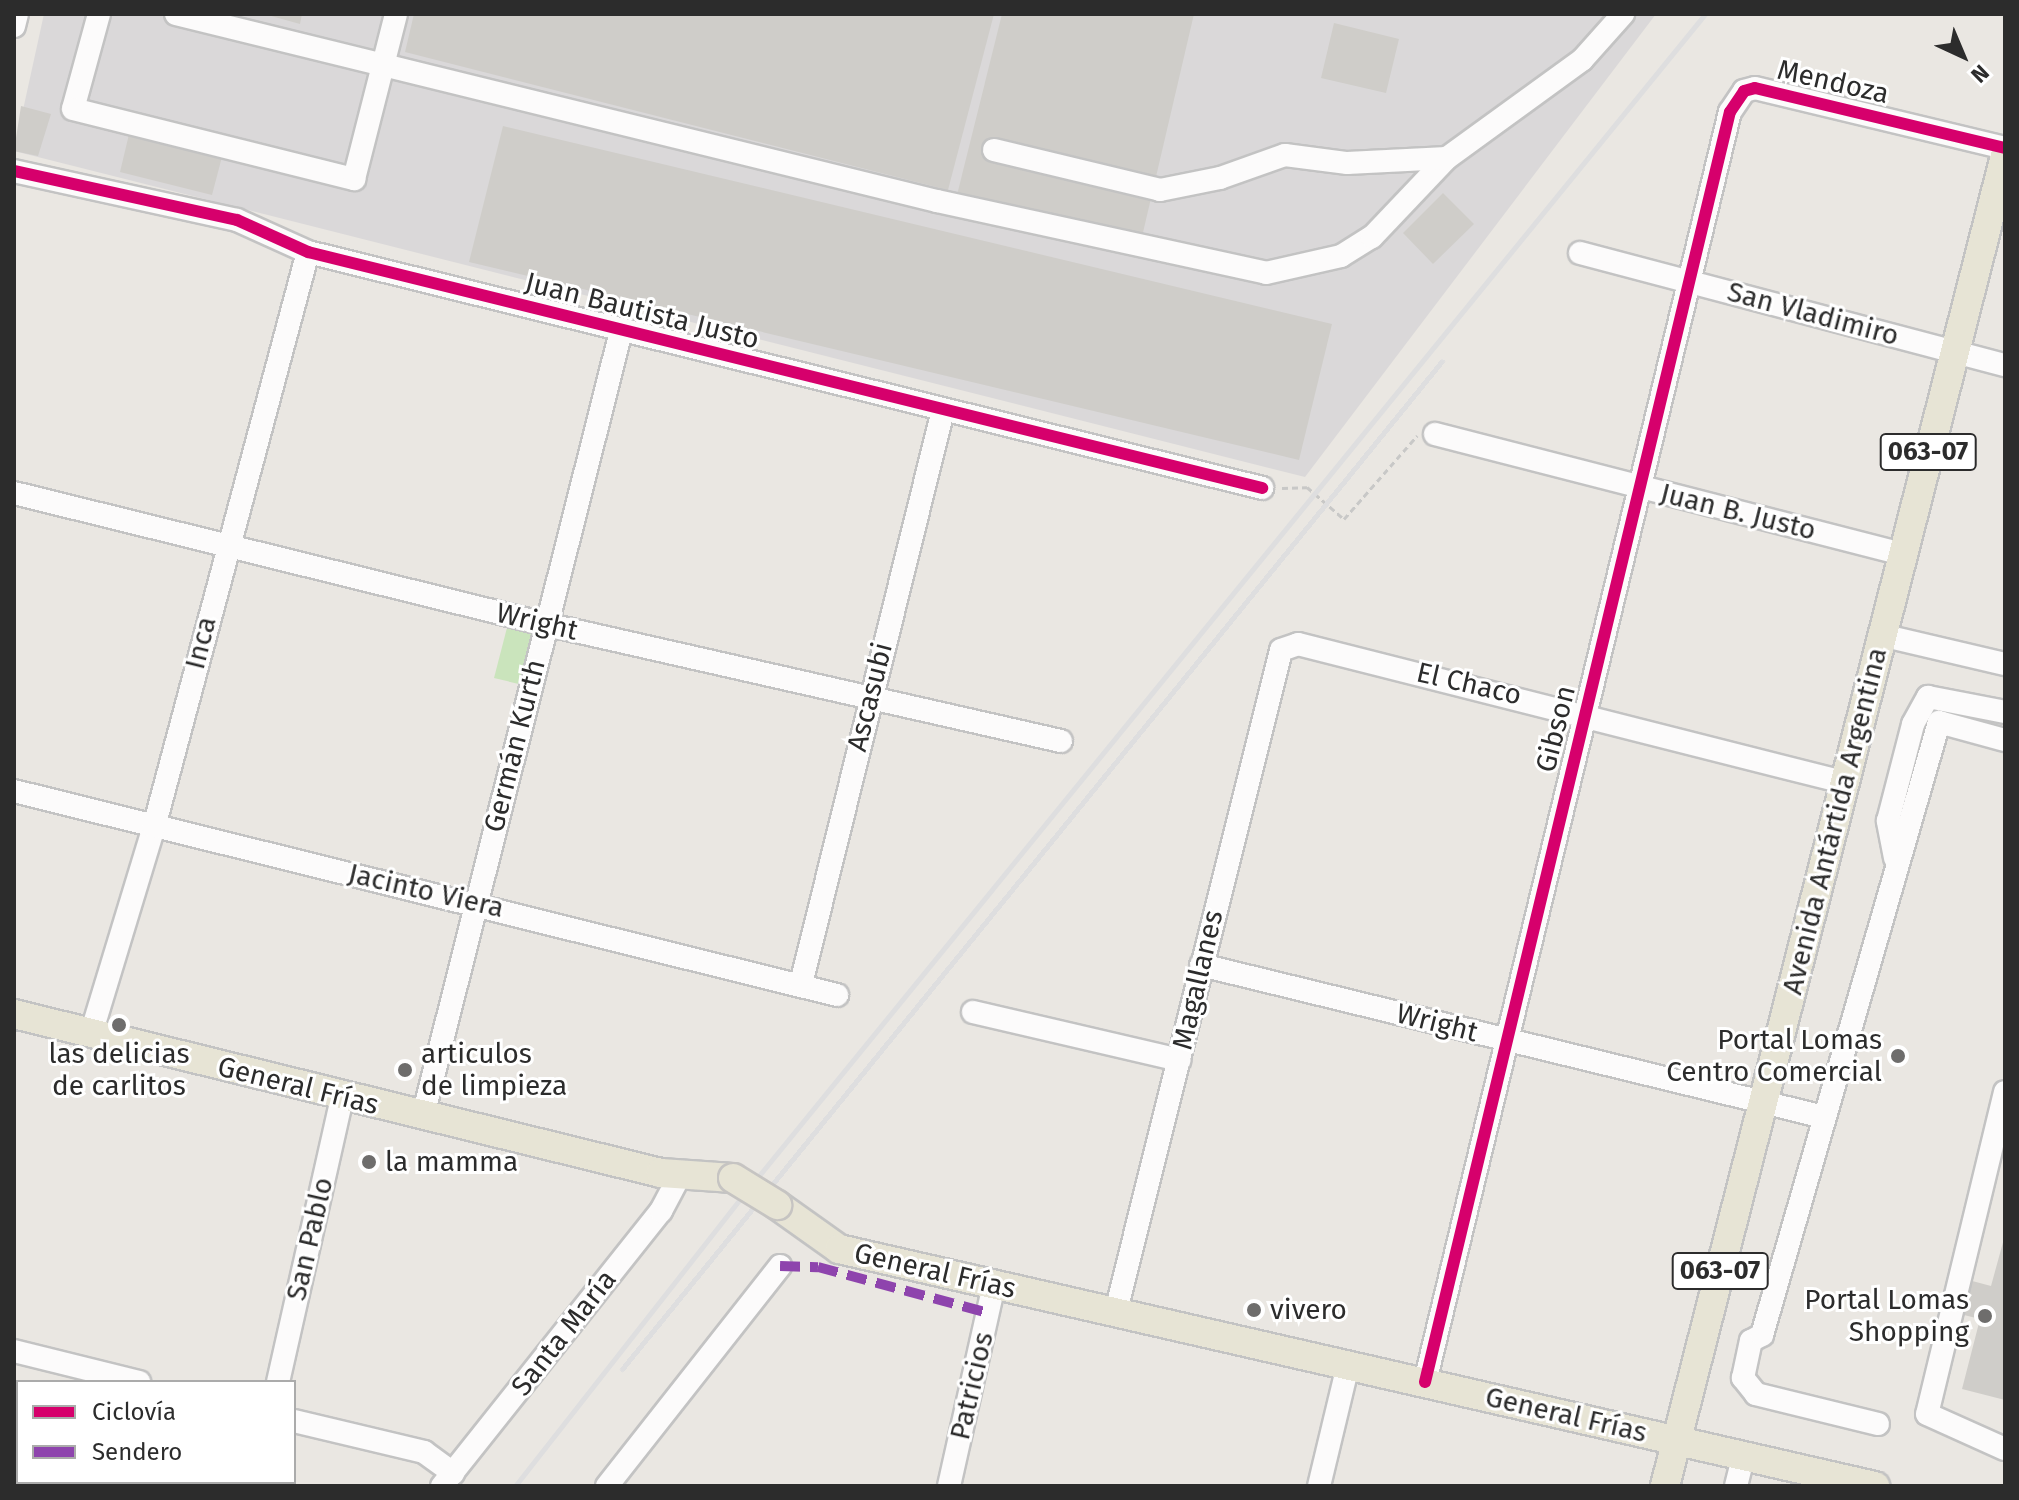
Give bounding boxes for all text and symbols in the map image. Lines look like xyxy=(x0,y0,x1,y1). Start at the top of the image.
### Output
north arrow xyxy=(1923,16,2003,96)
street label: Mendoza xyxy=(1774,53,1892,111)
text: N xyxy=(1965,59,1995,88)
street label: Juan Bautista Justo xyxy=(521,266,763,356)
street label: San Vladimiro xyxy=(1724,275,1902,353)
road number: 063-07 xyxy=(1878,430,1978,474)
street label: Juan B. Justo xyxy=(1657,476,1819,548)
street label: Wright xyxy=(493,596,581,648)
street label: Inca xyxy=(178,613,224,673)
street label: Ascasubi xyxy=(840,639,900,755)
street label: Avenida Antártida Argentina xyxy=(1776,644,1894,998)
street label: Germán Kurth xyxy=(477,656,553,836)
street label: El Chaco xyxy=(1413,656,1525,712)
street label: Gibson xyxy=(1529,682,1583,776)
street label: Jacinto Viera xyxy=(345,857,507,925)
street label: Magallanes xyxy=(1166,907,1230,1053)
street label: Wright xyxy=(1393,997,1481,1049)
marker: las delicias de carlitos xyxy=(110,1016,128,1034)
place label: Portal Lomas Centro Comercial xyxy=(1666,1023,1882,1089)
place label: las delicias de carlitos xyxy=(49,1037,189,1103)
place label: articulos de limpieza xyxy=(421,1037,567,1103)
marker: Portal Lomas Centro Comercial xyxy=(1889,1047,1907,1065)
street label: General Frías xyxy=(214,1050,382,1122)
marker: articulos de limpieza xyxy=(396,1061,414,1079)
place label: la mamma xyxy=(385,1145,518,1179)
marker: la mamma xyxy=(360,1153,378,1171)
street label: San Pablo xyxy=(280,1174,340,1304)
street label: General Frías xyxy=(851,1236,1019,1306)
road number: 063-07 xyxy=(1670,1249,1770,1293)
street label: Santa María xyxy=(504,1263,624,1403)
place label: Portal Lomas Shopping xyxy=(1804,1283,1969,1349)
place label: vivero xyxy=(1270,1293,1347,1327)
marker: vivero xyxy=(1245,1301,1263,1319)
marker: Portal Lomas Shopping xyxy=(1976,1307,1994,1325)
street label: Patricios xyxy=(943,1329,1001,1443)
legend xyxy=(16,1380,296,1484)
street label: General Frías xyxy=(1482,1380,1650,1450)
text: Ciclovía xyxy=(92,1398,176,1426)
text: Sendero xyxy=(92,1438,182,1466)

